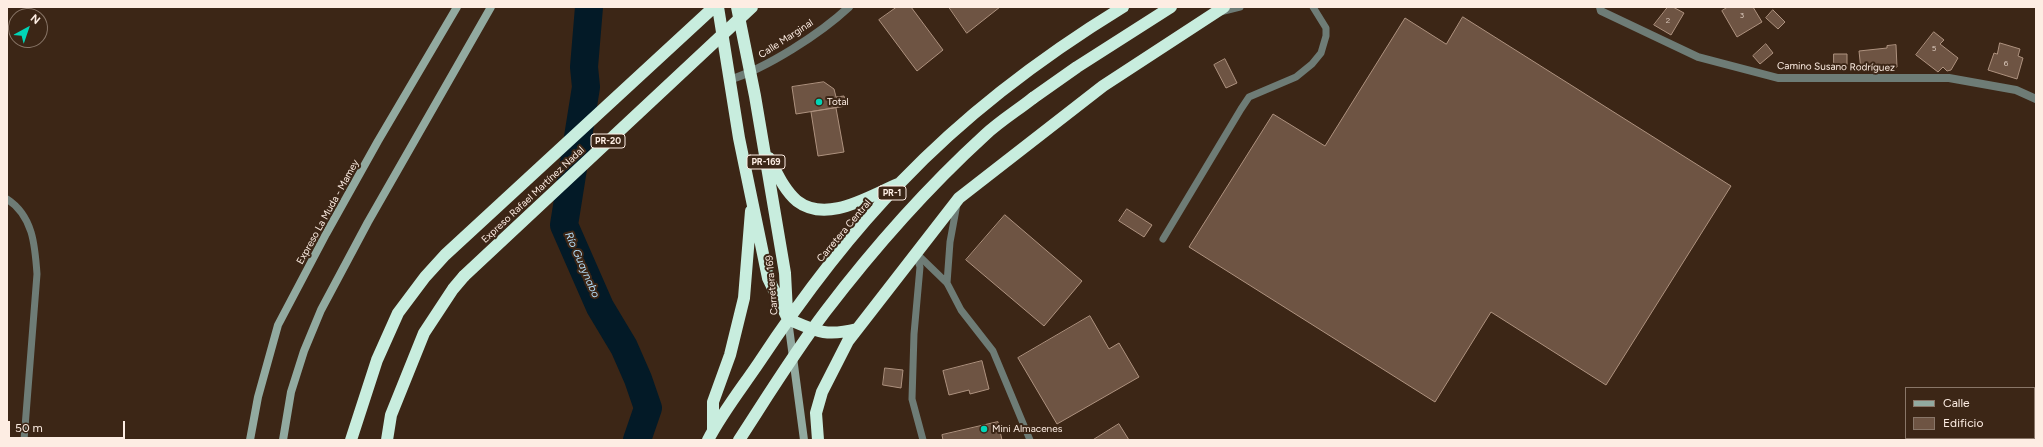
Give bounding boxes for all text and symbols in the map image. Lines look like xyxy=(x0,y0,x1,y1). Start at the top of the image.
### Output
north arrow xyxy=(8,8,48,48)
text: N xyxy=(28,11,43,27)
house number: 3 xyxy=(1740,11,1744,21)
house number: 2 xyxy=(1666,16,1670,26)
street label: Calle Marginal xyxy=(756,17,816,61)
house number: 5 xyxy=(1932,44,1936,54)
house number: 6 xyxy=(2004,59,2008,69)
street label: Camino Susano Rodríguez xyxy=(1777,60,1895,74)
place label: Total xyxy=(827,96,849,108)
marker: Total xyxy=(814,97,824,107)
road number: PR-20 xyxy=(591,134,625,148)
street label: Expreso Rafael Martínez Nadal xyxy=(479,144,587,246)
road number: PR-169 xyxy=(747,155,785,169)
street label: Expreso La Muda - Mamey xyxy=(294,158,362,266)
road number: PR-1 xyxy=(878,186,906,200)
street label: Carretera Central xyxy=(815,197,873,265)
water label: Río Guaynabo xyxy=(562,230,602,300)
street label: Carretera 169 xyxy=(763,255,781,315)
legend xyxy=(1905,387,2035,439)
text: Calle xyxy=(1943,396,1970,410)
scale bar xyxy=(10,413,127,439)
text: Edificio xyxy=(1943,416,1983,430)
text: 50 m xyxy=(15,421,43,435)
place label: Mini Almacenes xyxy=(992,423,1062,435)
marker: Mini Almacenes xyxy=(979,424,989,434)

